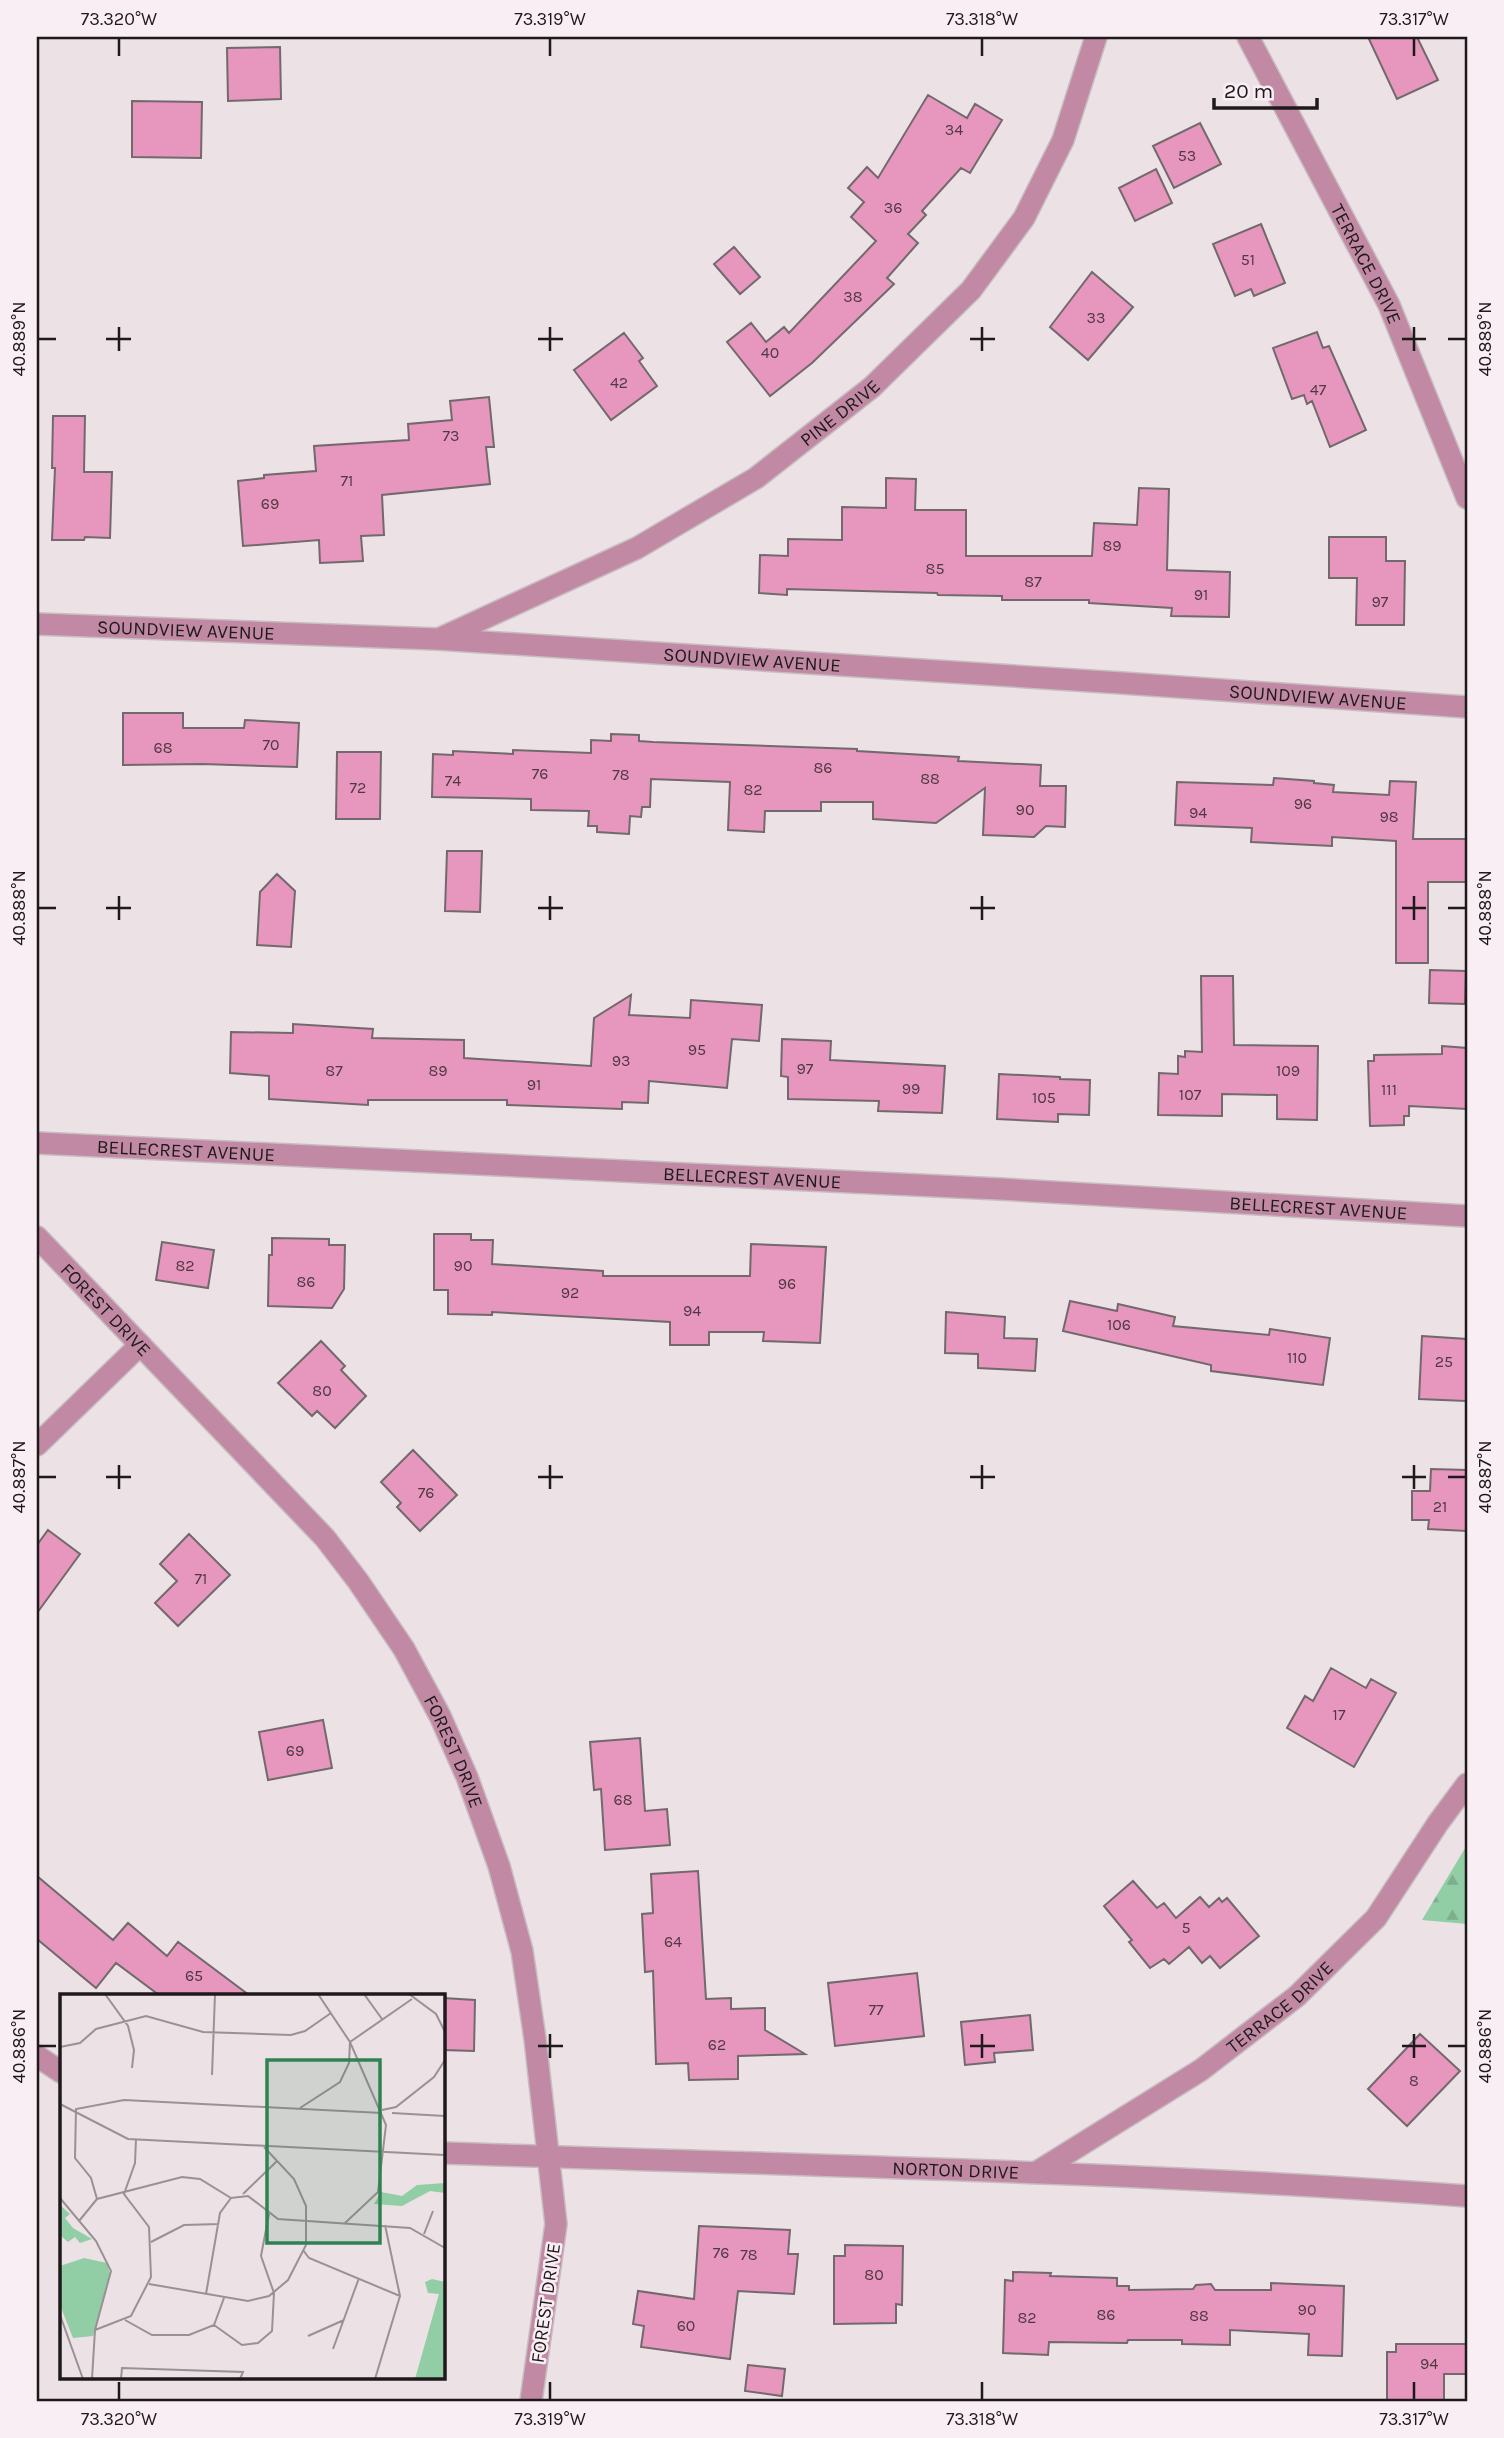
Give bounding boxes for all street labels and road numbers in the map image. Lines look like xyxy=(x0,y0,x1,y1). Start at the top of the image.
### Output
street label: TERRACE DRIVE xyxy=(1326,200,1405,327)
street label: PINE DRIVE xyxy=(796,375,885,451)
street label: SOUNDVIEW AVENUE xyxy=(97,616,275,645)
street label: SOUNDVIEW AVENUE xyxy=(663,644,841,677)
street label: SOUNDVIEW AVENUE xyxy=(1228,680,1407,715)
street label: BELLECREST AVENUE xyxy=(96,1136,275,1166)
street label: BELLECREST AVENUE xyxy=(663,1163,842,1193)
street label: BELLECREST AVENUE xyxy=(1229,1192,1408,1225)
street label: FOREST DRIVE xyxy=(56,1259,155,1361)
street label: FOREST DRIVE xyxy=(419,1691,487,1811)
street label: TERRACE DRIVE xyxy=(1222,1957,1338,2058)
street label: NORTON DRIVE xyxy=(892,2157,1020,2184)
street label: FOREST DRIVE xyxy=(527,2242,565,2365)

